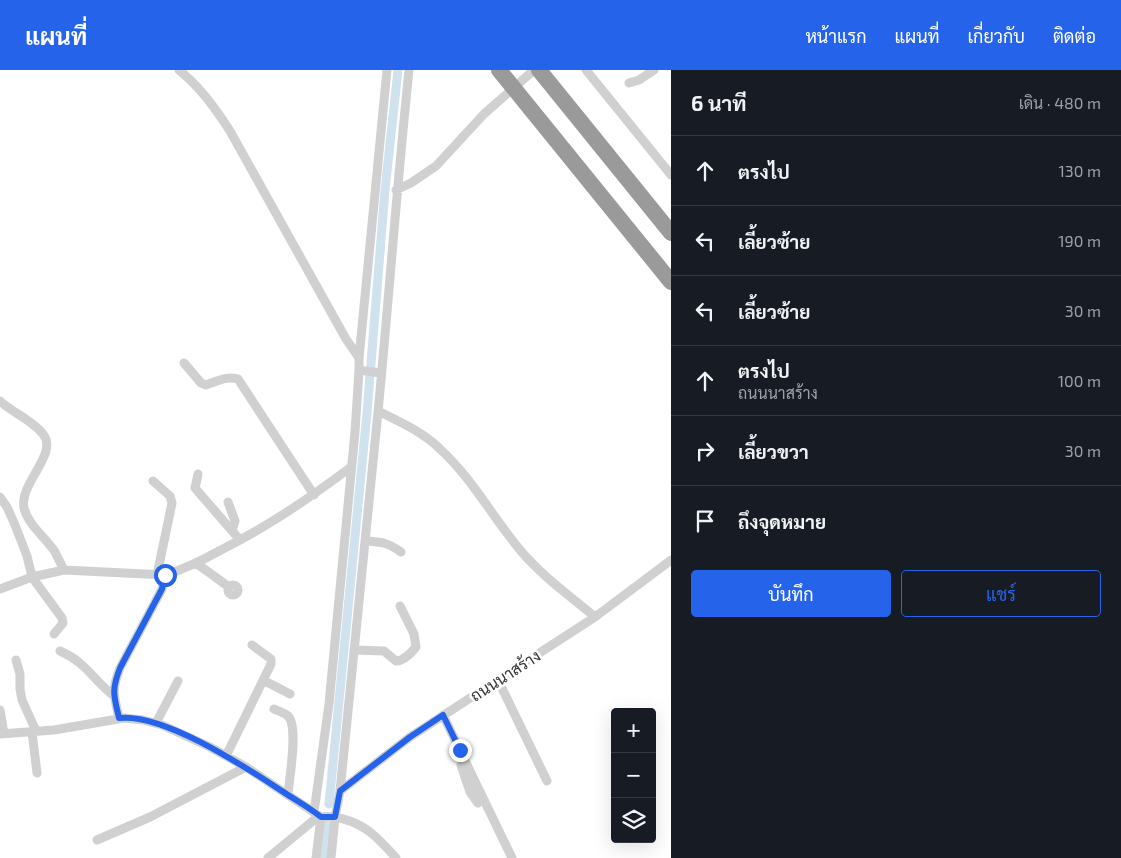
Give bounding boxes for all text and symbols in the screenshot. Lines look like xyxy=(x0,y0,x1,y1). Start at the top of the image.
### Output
text: แผนที่ xyxy=(25,21,87,50)
text: หน้าแรก xyxy=(805,25,867,47)
text: แผนที่ xyxy=(895,25,939,47)
text: เกี่ยวกับ xyxy=(967,25,1025,47)
text: ติดต่อ xyxy=(1053,25,1096,47)
text: 6 นาที xyxy=(691,90,747,115)
text: เดิน · 480 m xyxy=(1019,93,1101,112)
icon: ahead xyxy=(691,157,719,185)
text: ตรงไป xyxy=(738,160,790,183)
text: 130 m xyxy=(1059,161,1101,180)
icon: left xyxy=(691,227,719,255)
text: เลี้ยวซ้าย xyxy=(738,230,810,253)
text: 190 m xyxy=(1058,231,1101,250)
icon: left xyxy=(691,297,719,325)
text: เลี้ยวซ้าย xyxy=(738,300,810,323)
text: 30 m xyxy=(1065,301,1101,320)
text: ตรงไป xyxy=(738,359,790,382)
icon: ahead xyxy=(691,367,719,395)
text: 100 m xyxy=(1058,371,1101,390)
text: ถนนนาสร้าง xyxy=(738,383,818,402)
icon: right xyxy=(691,437,719,465)
text: เลี้ยวขวา xyxy=(738,440,809,463)
text: 30 m xyxy=(1065,441,1101,460)
icon: arrive xyxy=(691,507,719,535)
text: ถึงจุดหมาย xyxy=(738,510,826,533)
route start xyxy=(154,564,177,587)
button: บันทึก xyxy=(691,570,891,617)
button: แชร์ xyxy=(901,570,1101,617)
street label: ถนนนาสร้าง xyxy=(466,645,544,705)
map controls xyxy=(611,708,656,843)
button: + xyxy=(611,708,656,753)
route end xyxy=(449,739,472,762)
button: − xyxy=(611,753,656,798)
button: layers xyxy=(611,798,656,843)

